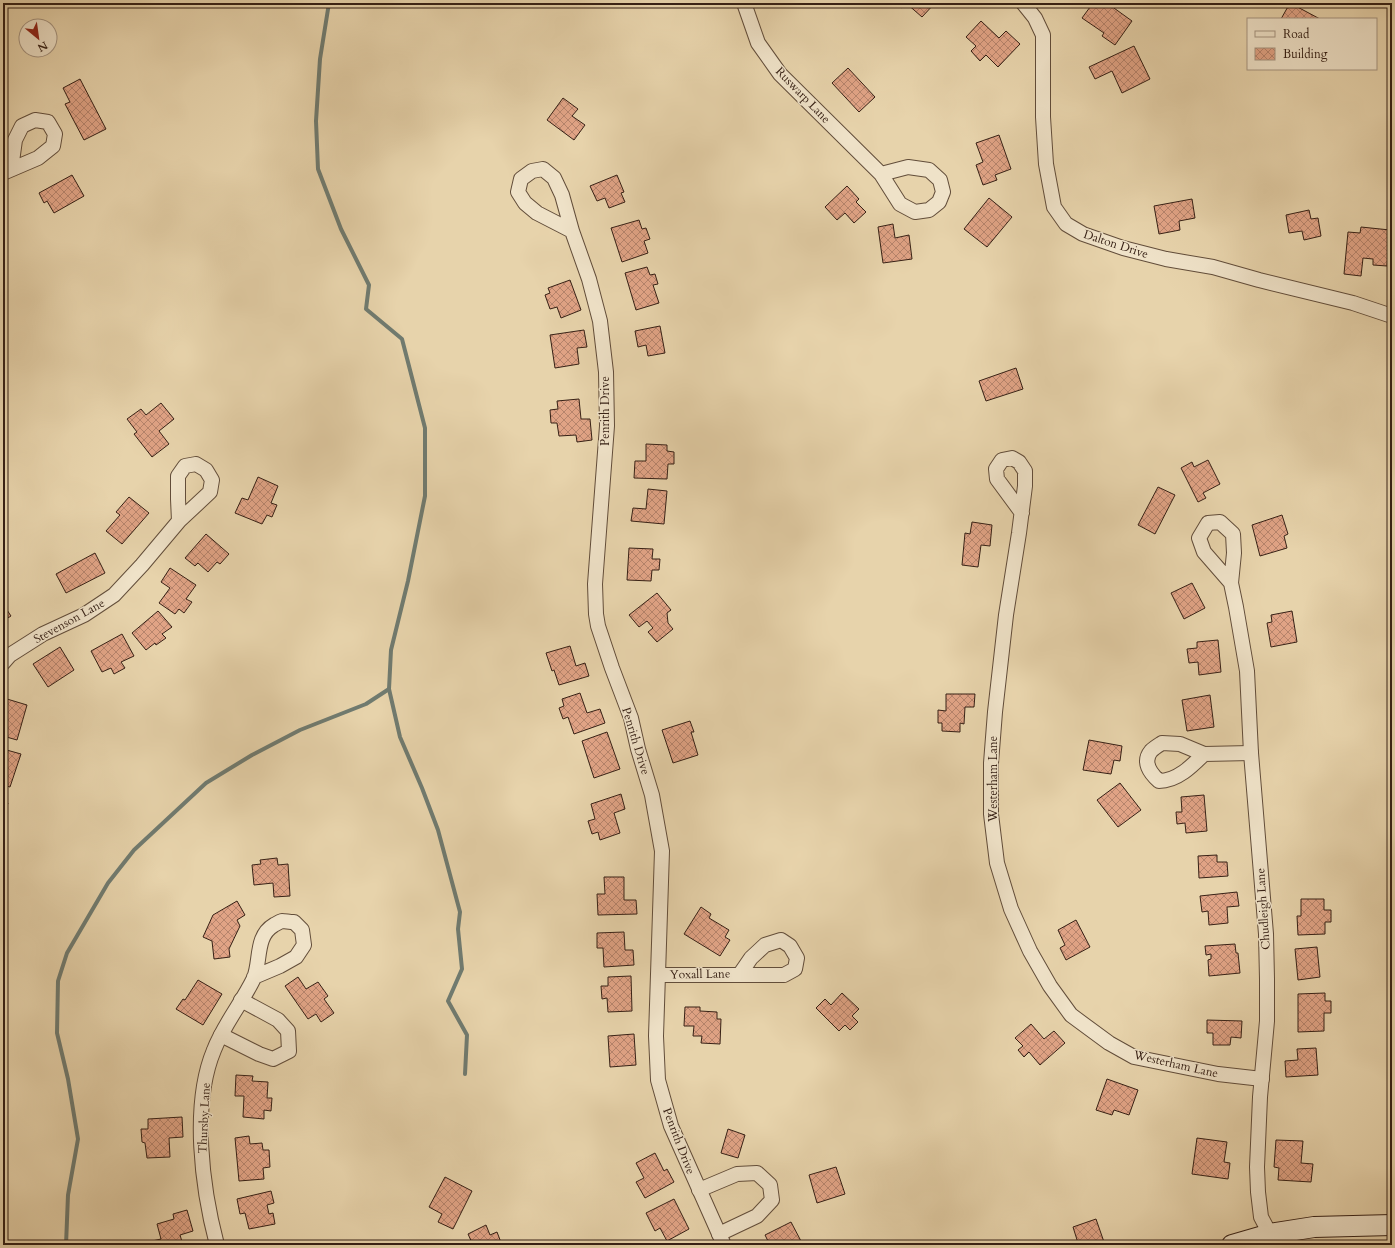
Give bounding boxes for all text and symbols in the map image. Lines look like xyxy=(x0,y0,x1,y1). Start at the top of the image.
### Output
north arrow xyxy=(18,18,58,58)
legend xyxy=(1247,18,1377,70)
text: Road xyxy=(1283,26,1310,42)
text: N xyxy=(34,37,50,55)
text: Building xyxy=(1283,46,1328,62)
street label: Ruswarp Lane xyxy=(772,63,834,127)
street label: Dalton Drive xyxy=(1082,226,1150,262)
street label: Penrith Drive xyxy=(597,376,613,446)
street label: Stevenson Lane xyxy=(31,595,107,647)
street label: Penrith Drive xyxy=(618,705,654,777)
street label: Westerham Lane xyxy=(985,736,1001,823)
street label: Chudleigh Lane xyxy=(1252,868,1274,950)
street label: Yoxall Lane xyxy=(670,965,730,983)
street label: Westerham Lane xyxy=(1131,1046,1220,1081)
street label: Thursby Lane xyxy=(194,1082,214,1154)
street label: Penrith Drive xyxy=(659,1106,699,1176)

